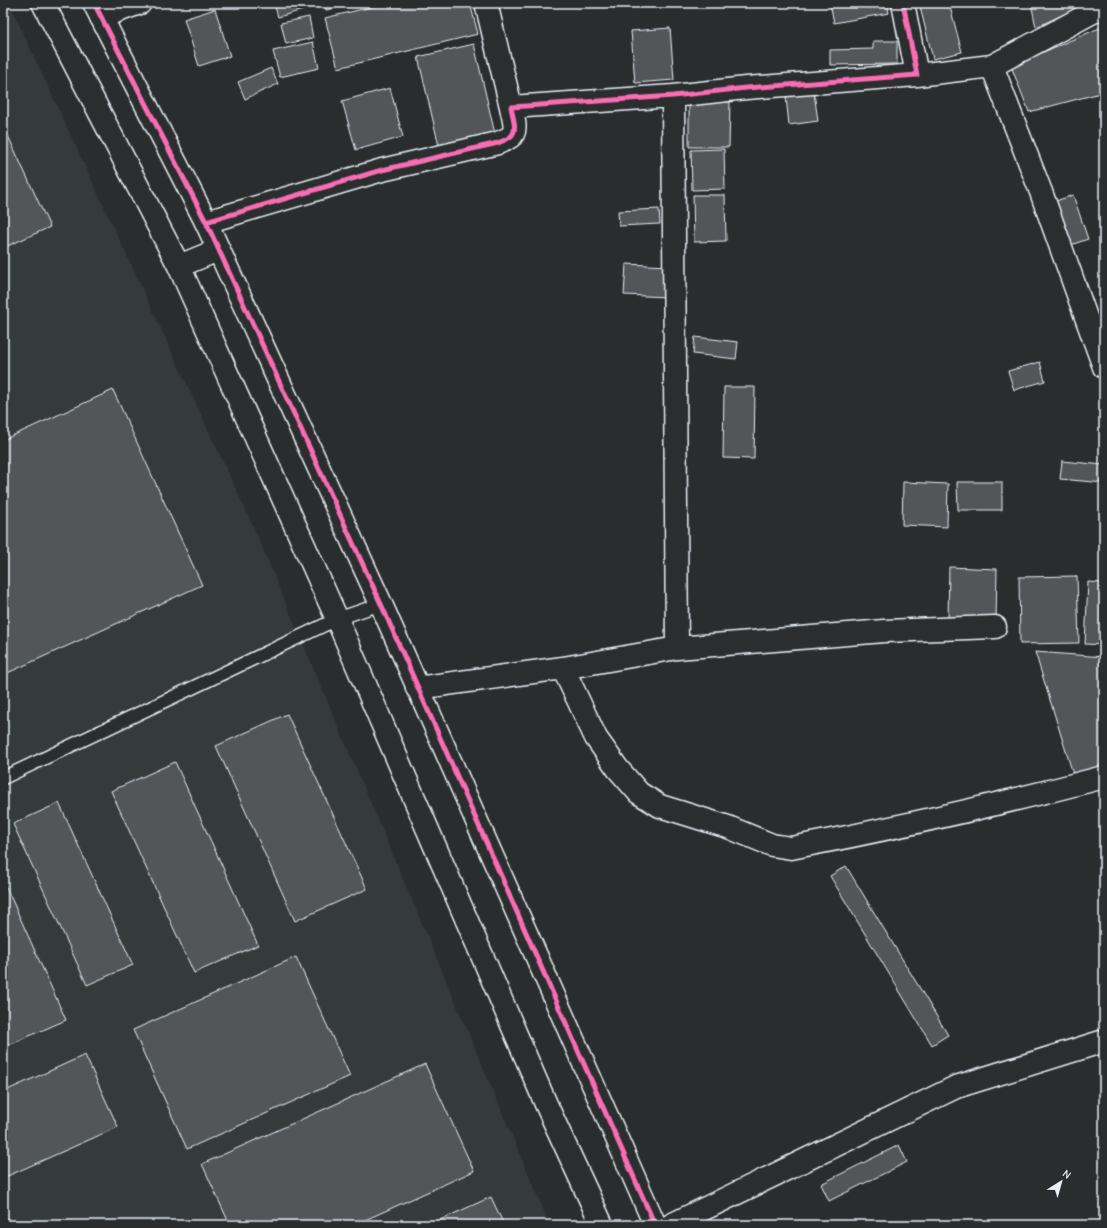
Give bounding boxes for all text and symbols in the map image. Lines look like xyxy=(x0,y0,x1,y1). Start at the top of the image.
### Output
north arrow xyxy=(1041,1162,1081,1202)
text: N xyxy=(1060,1167,1073,1182)

